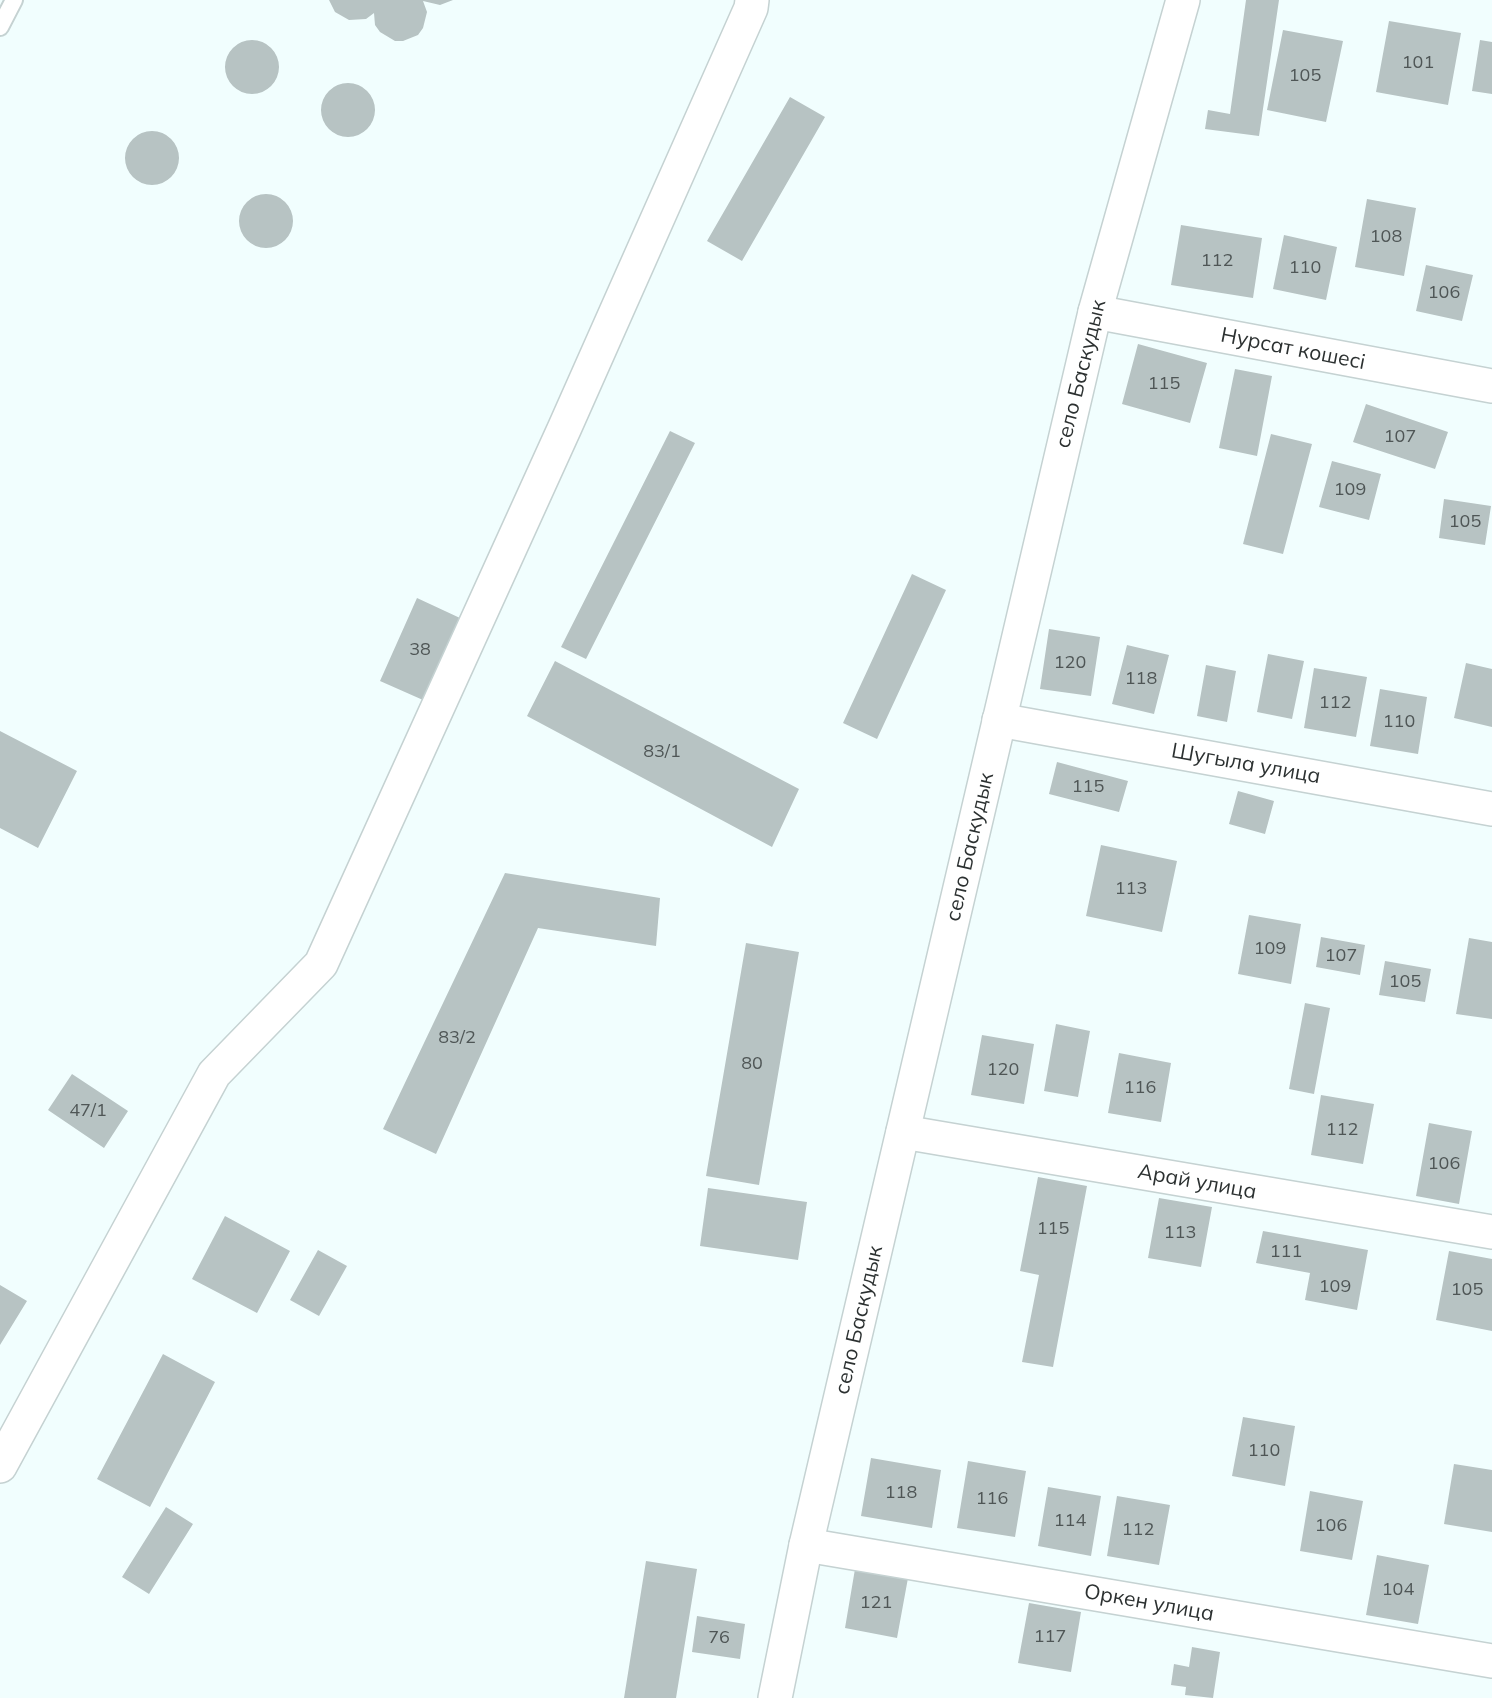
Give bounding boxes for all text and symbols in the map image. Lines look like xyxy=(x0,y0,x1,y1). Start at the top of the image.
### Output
house number: 101 xyxy=(1402,52,1434,74)
house number: 105 xyxy=(1289,65,1321,87)
house number: 108 xyxy=(1370,226,1402,248)
house number: 112 xyxy=(1201,250,1233,272)
house number: 110 xyxy=(1289,257,1321,279)
house number: 106 xyxy=(1428,282,1460,304)
street label: село Баскудык xyxy=(1050,297,1112,451)
street label: Нурсат кошесi xyxy=(1219,323,1367,375)
house number: 115 xyxy=(1148,373,1180,395)
house number: 107 xyxy=(1384,426,1416,448)
house number: 109 xyxy=(1334,479,1366,501)
house number: 105 xyxy=(1449,511,1481,533)
house number: 38 xyxy=(409,639,431,661)
house number: 120 xyxy=(1054,652,1086,674)
house number: 118 xyxy=(1125,668,1157,690)
house number: 112 xyxy=(1319,692,1351,714)
house number: 110 xyxy=(1383,711,1415,733)
street label: Шугыла улица xyxy=(1170,738,1322,790)
house number: 83/1 xyxy=(643,741,681,763)
street label: село Баскудык xyxy=(941,770,999,924)
house number: 115 xyxy=(1072,776,1104,798)
house number: 113 xyxy=(1115,878,1147,900)
house number: 109 xyxy=(1254,938,1286,960)
house number: 107 xyxy=(1325,945,1357,967)
house number: 105 xyxy=(1389,971,1421,993)
house number: 83/2 xyxy=(438,1027,476,1049)
house number: 80 xyxy=(741,1053,763,1075)
house number: 120 xyxy=(987,1059,1019,1081)
house number: 116 xyxy=(1124,1077,1156,1099)
house number: 47/1 xyxy=(69,1100,107,1122)
house number: 112 xyxy=(1326,1119,1358,1141)
house number: 106 xyxy=(1428,1153,1460,1175)
street label: Арай улица xyxy=(1136,1159,1258,1205)
house number: 115 xyxy=(1037,1218,1069,1240)
house number: 113 xyxy=(1164,1222,1196,1244)
house number: 111 xyxy=(1270,1241,1302,1263)
street label: село Баскудык xyxy=(830,1243,888,1397)
house number: 109 xyxy=(1319,1276,1351,1298)
house number: 105 xyxy=(1451,1279,1483,1301)
house number: 110 xyxy=(1248,1440,1280,1462)
house number: 118 xyxy=(885,1482,917,1504)
house number: 116 xyxy=(976,1488,1008,1510)
house number: 114 xyxy=(1054,1510,1086,1532)
house number: 106 xyxy=(1315,1515,1347,1537)
house number: 112 xyxy=(1122,1519,1154,1541)
street label: Оркен улица xyxy=(1082,1579,1216,1627)
house number: 104 xyxy=(1382,1579,1414,1601)
house number: 121 xyxy=(860,1592,892,1614)
house number: 117 xyxy=(1034,1626,1066,1648)
house number: 76 xyxy=(708,1627,730,1649)

